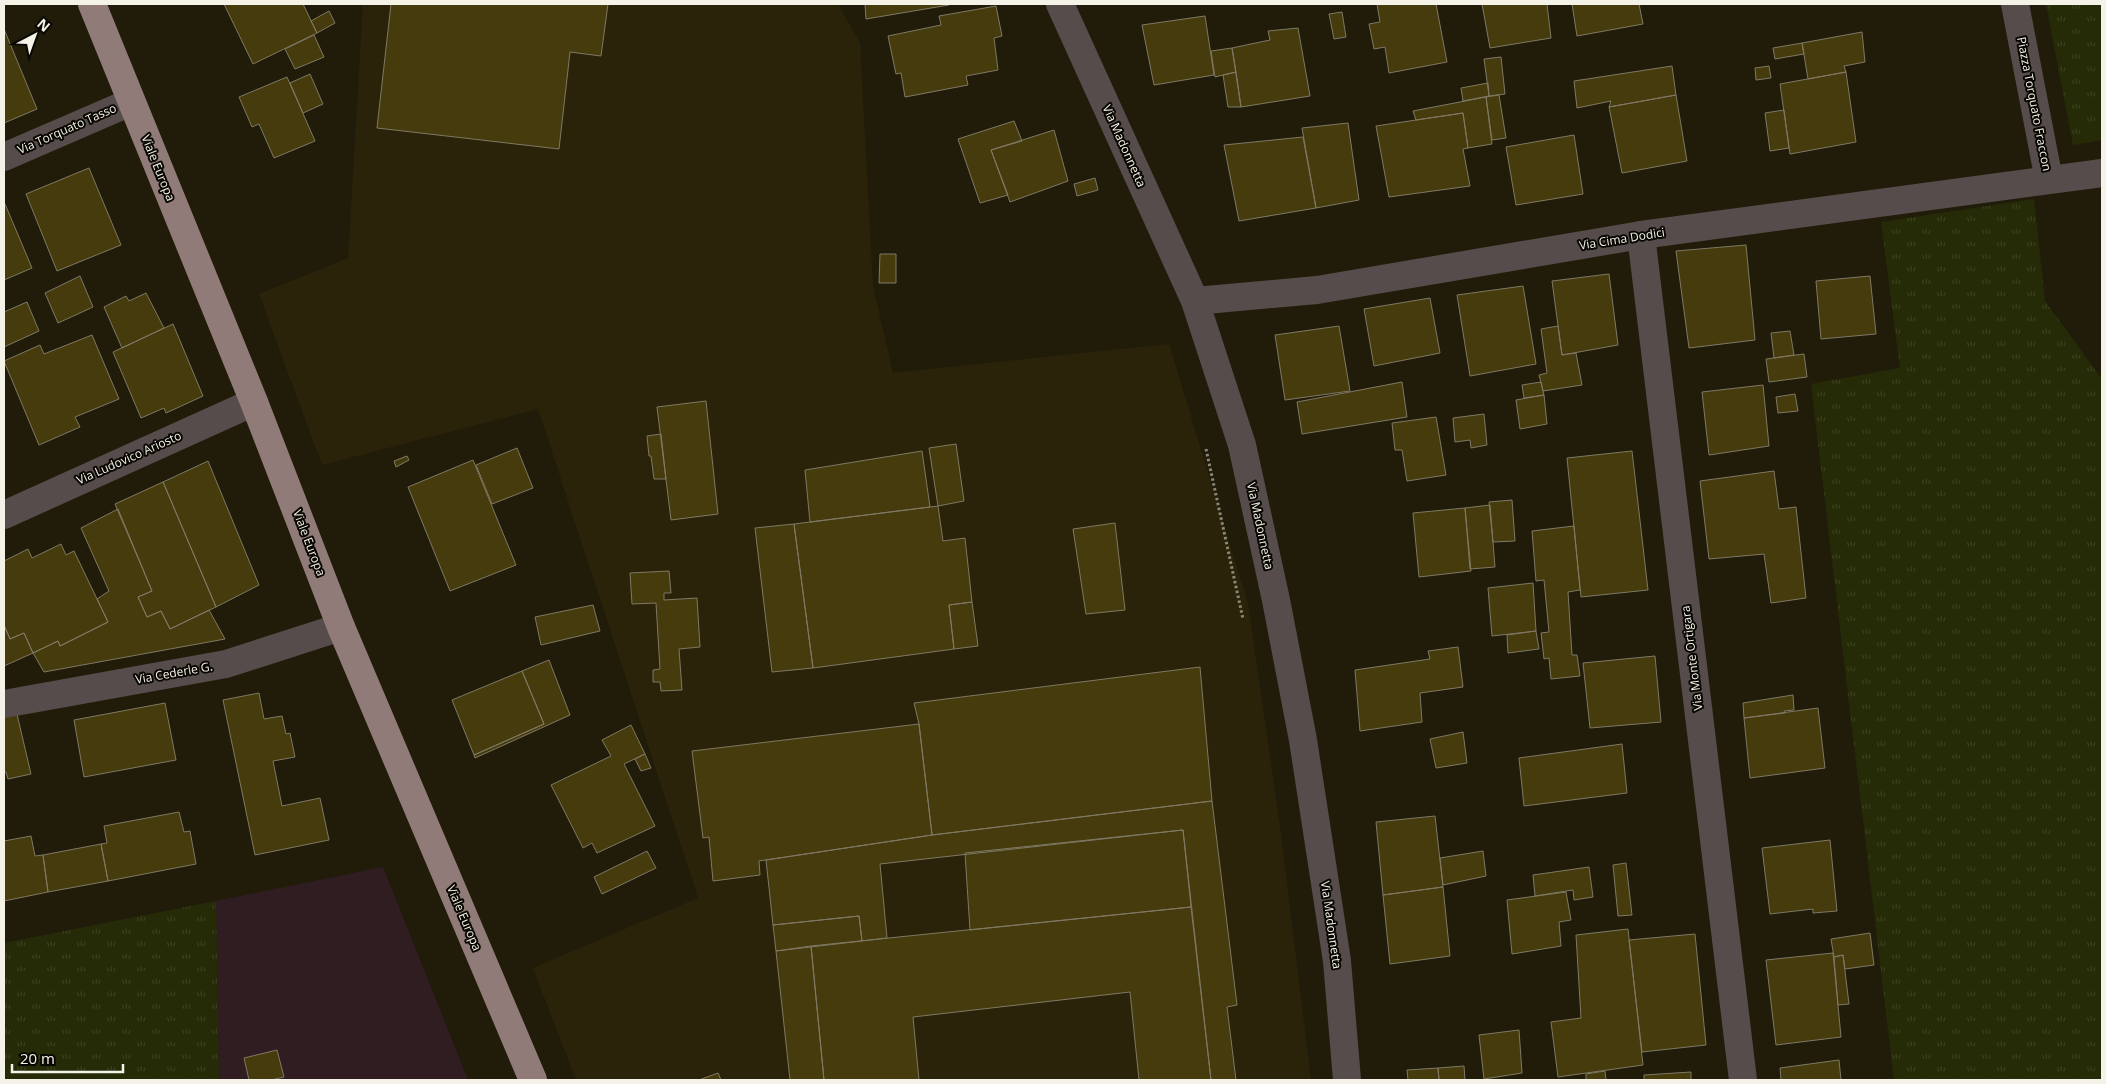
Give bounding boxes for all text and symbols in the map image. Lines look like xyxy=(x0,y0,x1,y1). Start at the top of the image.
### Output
north arrow xyxy=(10,10,60,60)
text: N xyxy=(33,14,54,36)
street label: Piazza Torquato Fraccon xyxy=(2013,35,2056,173)
street label: Via Torquato Tasso xyxy=(15,99,119,158)
street label: Via Madonnetta xyxy=(1099,102,1150,190)
street label: Viale Europa xyxy=(137,132,179,203)
street label: Via Cima Dodici xyxy=(1578,223,1666,254)
street label: Via Ludovico Ariosto xyxy=(74,427,184,488)
street label: Via Madonnetta xyxy=(1243,481,1278,571)
street label: Viale Europa xyxy=(289,507,330,578)
street label: Via Monte Ortigara xyxy=(1677,605,1706,712)
street label: Via Cederle G. xyxy=(134,657,214,688)
street label: Via Madonnetta xyxy=(1317,880,1346,970)
street label: Viale Europa xyxy=(443,882,486,953)
scale bar xyxy=(12,1042,124,1074)
text: 20 m xyxy=(20,1048,55,1068)

